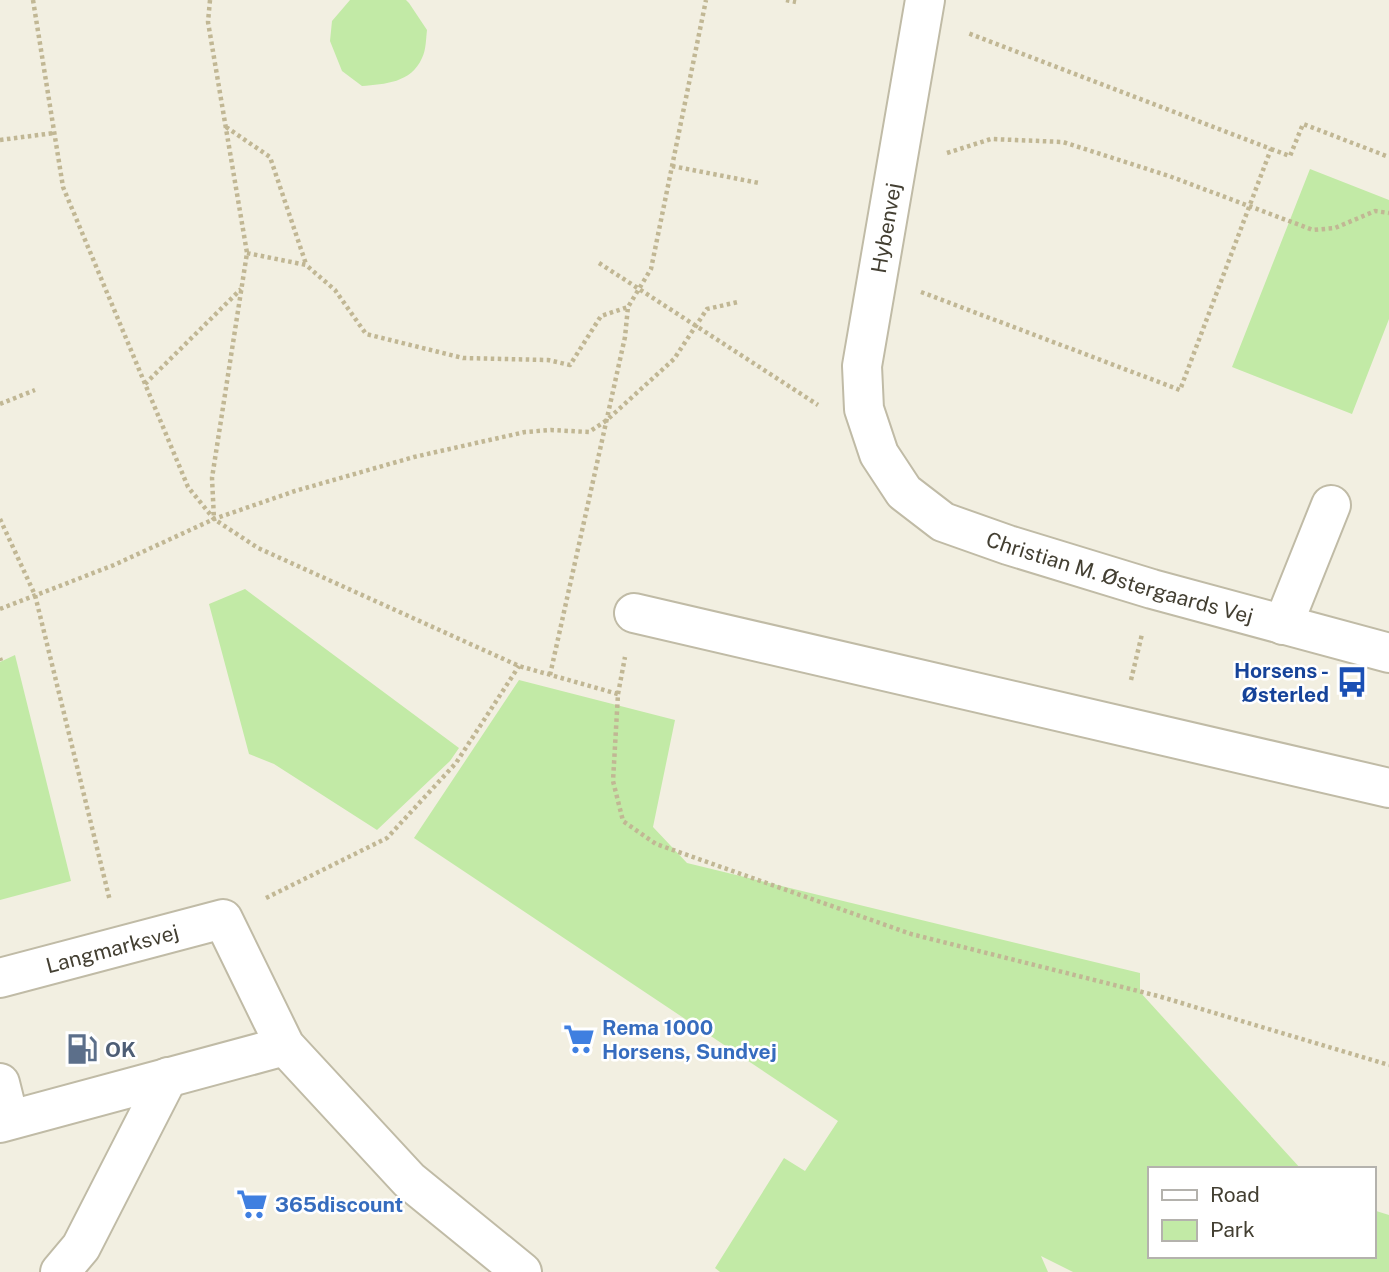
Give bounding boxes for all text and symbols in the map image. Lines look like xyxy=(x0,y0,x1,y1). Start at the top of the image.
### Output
street label: Hybenvej xyxy=(866,181,906,275)
street label: Christian M. Østergaards Vej xyxy=(983,526,1256,628)
place label: Horsens - Østerled xyxy=(1234,658,1329,707)
bus stop icon: Horsens - Østerled xyxy=(1335,665,1369,699)
street label: Langmarksvej xyxy=(43,919,181,978)
place label: Rema 1000 Horsens, Sundvej xyxy=(602,1015,777,1064)
supermarket icon: Rema 1000 Horsens, Sundvej xyxy=(562,1022,596,1056)
fuel station icon: OK xyxy=(65,1032,99,1066)
place label: OK xyxy=(105,1037,136,1062)
legend xyxy=(1148,1167,1375,1258)
text: Road xyxy=(1210,1182,1260,1207)
supermarket icon: 365discount xyxy=(235,1187,269,1221)
place label: 365discount xyxy=(275,1192,403,1217)
text: Park xyxy=(1210,1217,1255,1242)

